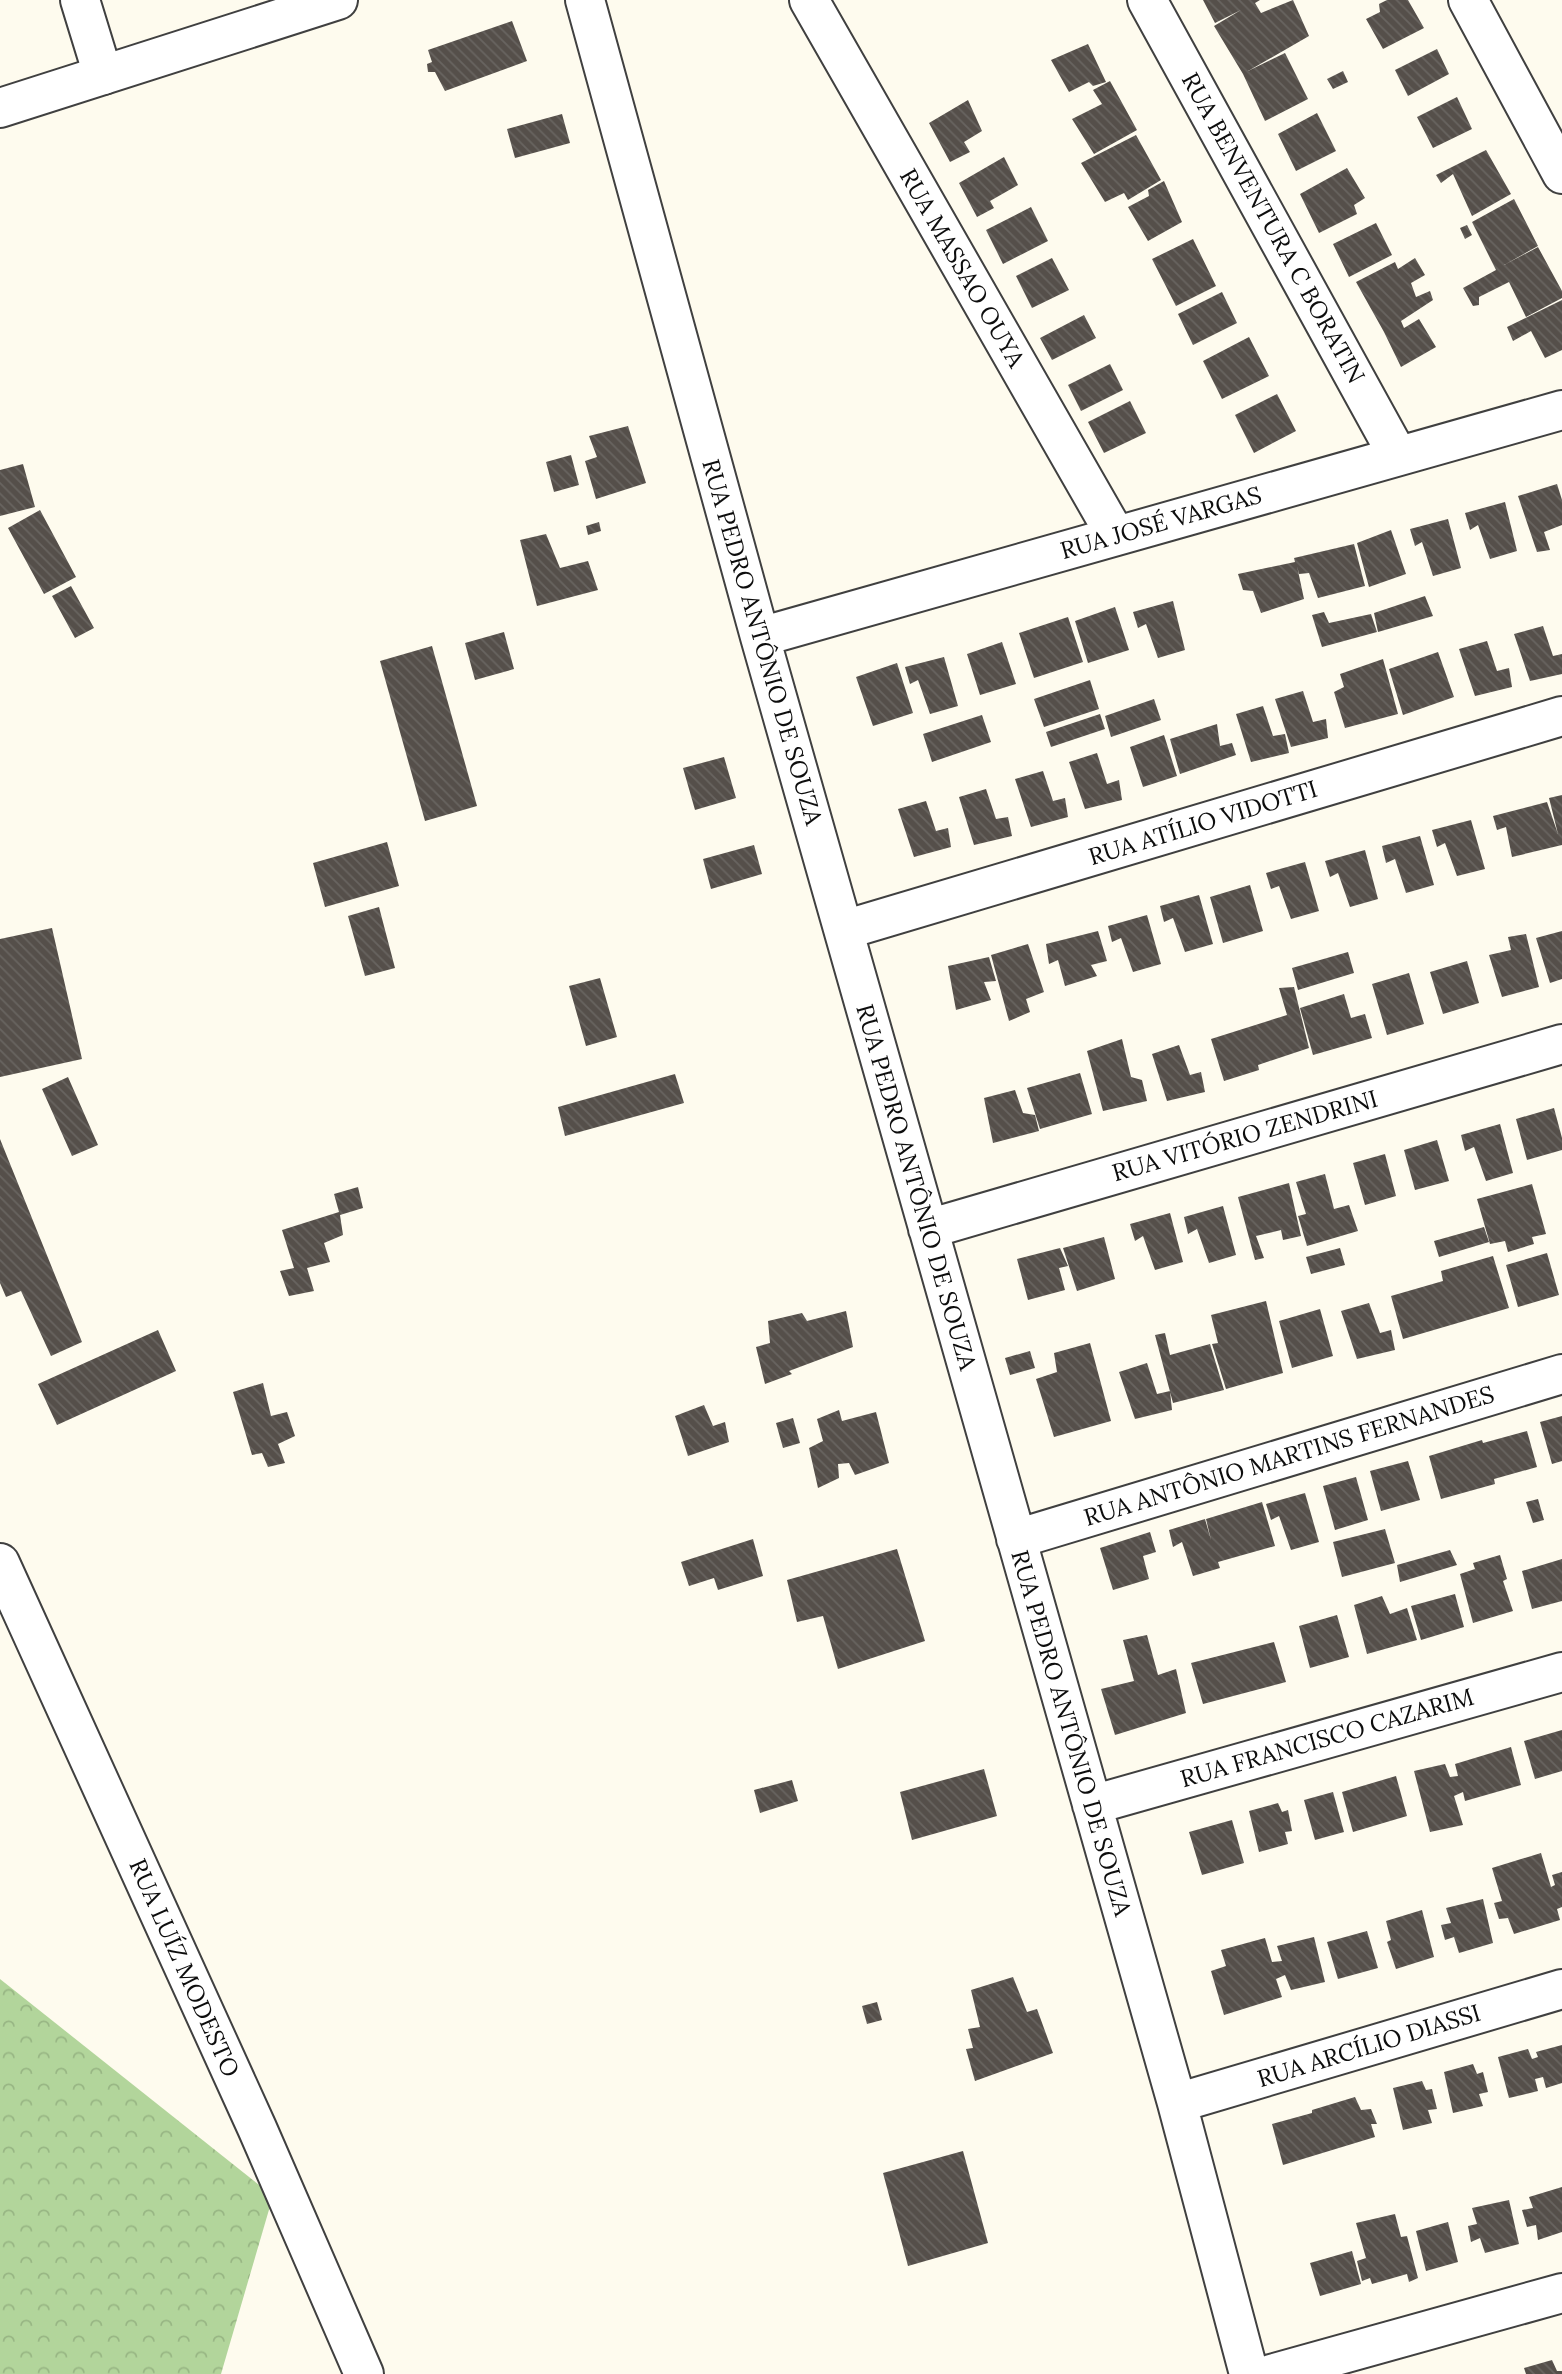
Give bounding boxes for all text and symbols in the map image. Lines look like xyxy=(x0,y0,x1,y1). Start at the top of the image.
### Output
street label: RUA BENVENTURA C BORATIN xyxy=(1175,67,1372,389)
street label: RUA MASSAO OUYA xyxy=(893,163,1033,374)
street label: RUA PEDRO ANTÔNIO DE SOUZA xyxy=(695,455,830,829)
street label: RUA JOSÉ VARGAS xyxy=(1057,479,1265,566)
street label: RUA ATÍLIO VIDOTTI xyxy=(1085,773,1321,872)
street label: RUA PEDRO ANTÔNIO DE SOUZA xyxy=(849,1000,984,1374)
street label: RUA VITÓRIO ZENDRINI xyxy=(1108,1083,1381,1188)
street label: RUA ANTÔNIO MARTINS FERNANDES xyxy=(1080,1378,1498,1533)
street label: RUA PEDRO ANTÔNIO DE SOUZA xyxy=(1004,1546,1139,1920)
street label: RUA FRANCISCO CAZARIM xyxy=(1177,1681,1477,1794)
street label: RUA LUÍZ MODESTO xyxy=(122,1854,247,2082)
street label: RUA ARCÍLIO DIASSI xyxy=(1254,1997,1484,2094)

